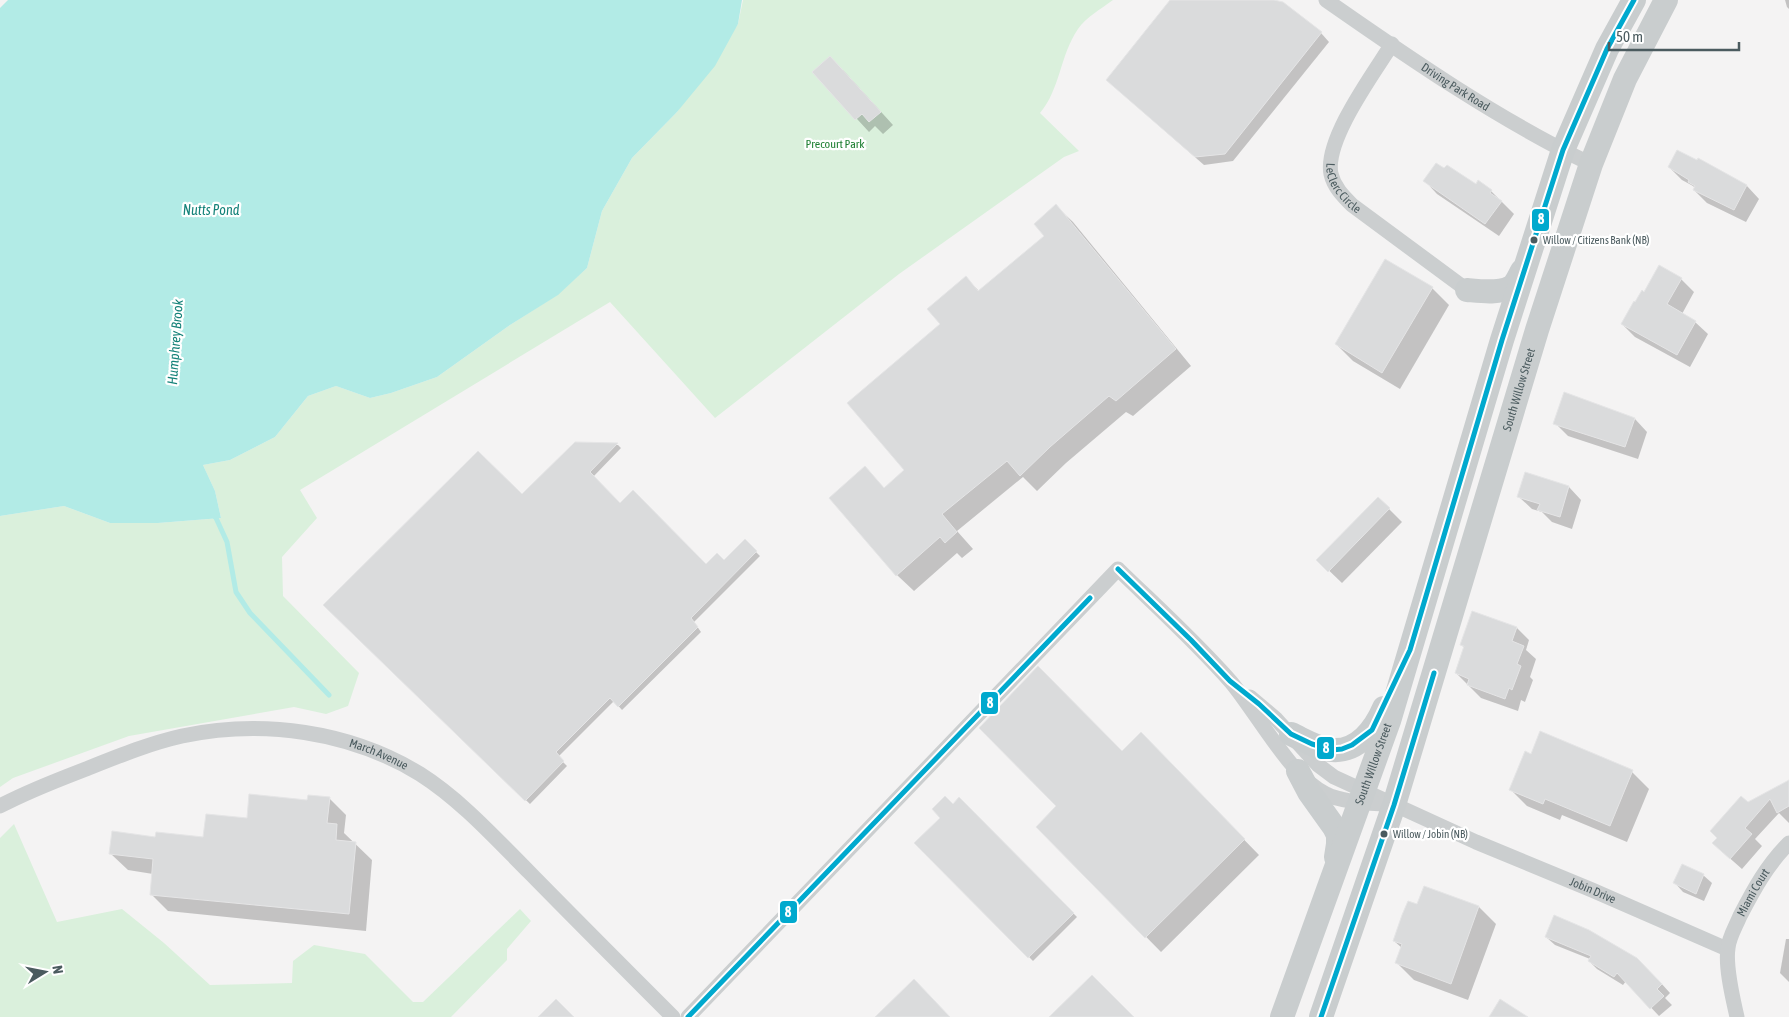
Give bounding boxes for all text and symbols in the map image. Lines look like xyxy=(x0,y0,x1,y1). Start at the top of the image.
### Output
scale bar xyxy=(1609,20,1739,52)
text: 50 m xyxy=(1616,28,1643,45)
street label: Driving Park Road xyxy=(1419,60,1492,114)
park label: Precourt Park xyxy=(805,137,865,151)
street label: LeClerc Circle xyxy=(1323,163,1364,216)
water label: Nutts Pond xyxy=(183,202,240,218)
line badge: 8 xyxy=(1531,208,1550,232)
text: 8 xyxy=(1538,211,1545,227)
place label: Willow / Citizens Bank (NB) xyxy=(1543,234,1650,246)
marker: Willow / Citizens Bank (NB) xyxy=(1529,235,1539,245)
water label: Humphrey Brook xyxy=(164,298,186,385)
street label: South Willow Street xyxy=(1500,346,1538,433)
line badge: 8 xyxy=(980,691,999,715)
text: 8 xyxy=(987,695,994,711)
street label: South Willow Street xyxy=(1352,721,1395,807)
street label: March Avenue xyxy=(348,736,410,773)
line badge: 8 xyxy=(1316,736,1335,760)
text: 8 xyxy=(1323,740,1330,756)
place label: Willow / Jobin (NB) xyxy=(1393,828,1468,840)
marker: Willow / Jobin (NB) xyxy=(1379,829,1389,839)
street label: Miami Court xyxy=(1734,865,1773,919)
street label: Jobin Drive xyxy=(1568,875,1618,907)
line badge: 8 xyxy=(779,900,798,924)
text: 8 xyxy=(785,904,792,920)
north arrow xyxy=(20,947,70,997)
text: N xyxy=(49,964,66,975)

